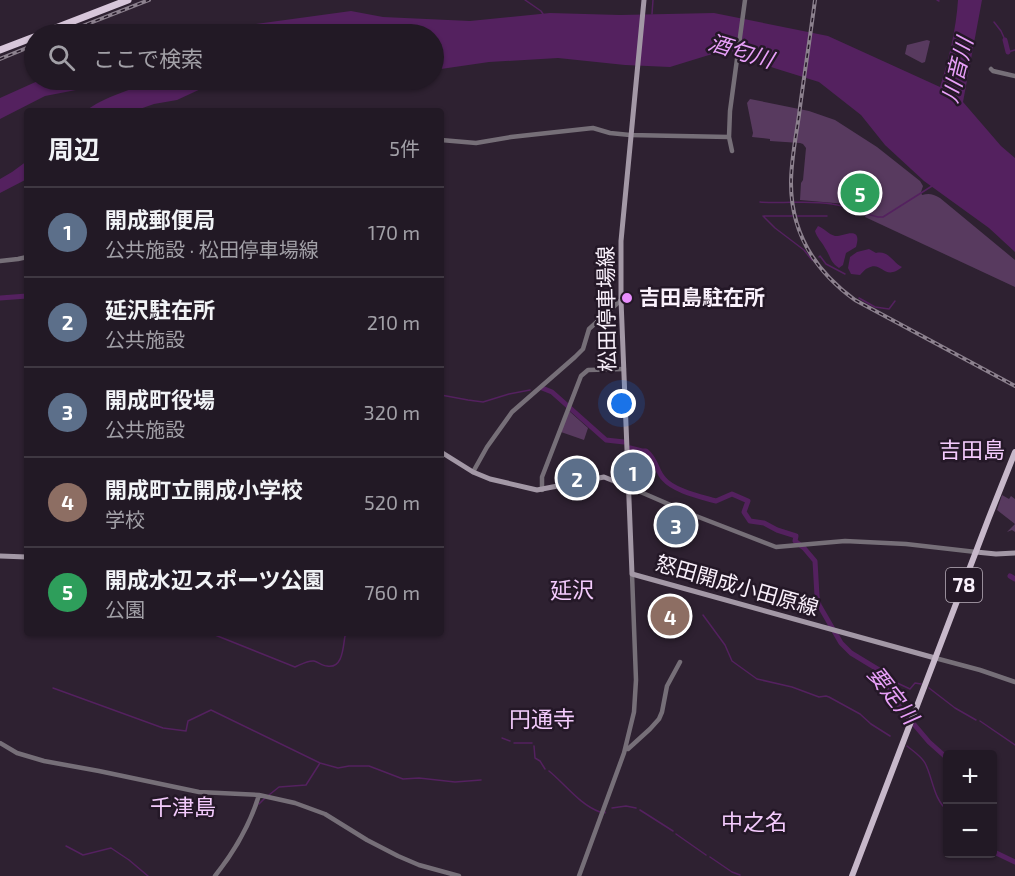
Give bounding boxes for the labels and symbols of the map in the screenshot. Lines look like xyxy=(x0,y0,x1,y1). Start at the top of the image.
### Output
water label: 酒匂川 xyxy=(706,28,779,73)
water label: 川音川 xyxy=(935,33,977,105)
pin: 5 xyxy=(840,170,880,216)
street label: 松田停車場線 xyxy=(592,246,619,372)
place label: 吉田島駐在所 xyxy=(639,284,765,309)
marker: 吉田島駐在所 xyxy=(620,291,634,305)
your location xyxy=(607,389,636,418)
district label: 吉田島 xyxy=(939,436,1005,462)
pin: 1 xyxy=(614,450,652,494)
pin: 2 xyxy=(558,456,596,500)
pin: 3 xyxy=(656,502,696,548)
street label: 怒田開成小田原線 xyxy=(653,549,822,620)
road number: 78 xyxy=(946,568,982,602)
district label: 延沢 xyxy=(550,576,594,602)
pin: 4 xyxy=(650,594,690,638)
water label: 要定川 xyxy=(863,660,926,730)
district label: 円通寺 xyxy=(509,705,575,731)
district label: 千津島 xyxy=(150,793,216,819)
district label: 中之名 xyxy=(721,808,787,834)

